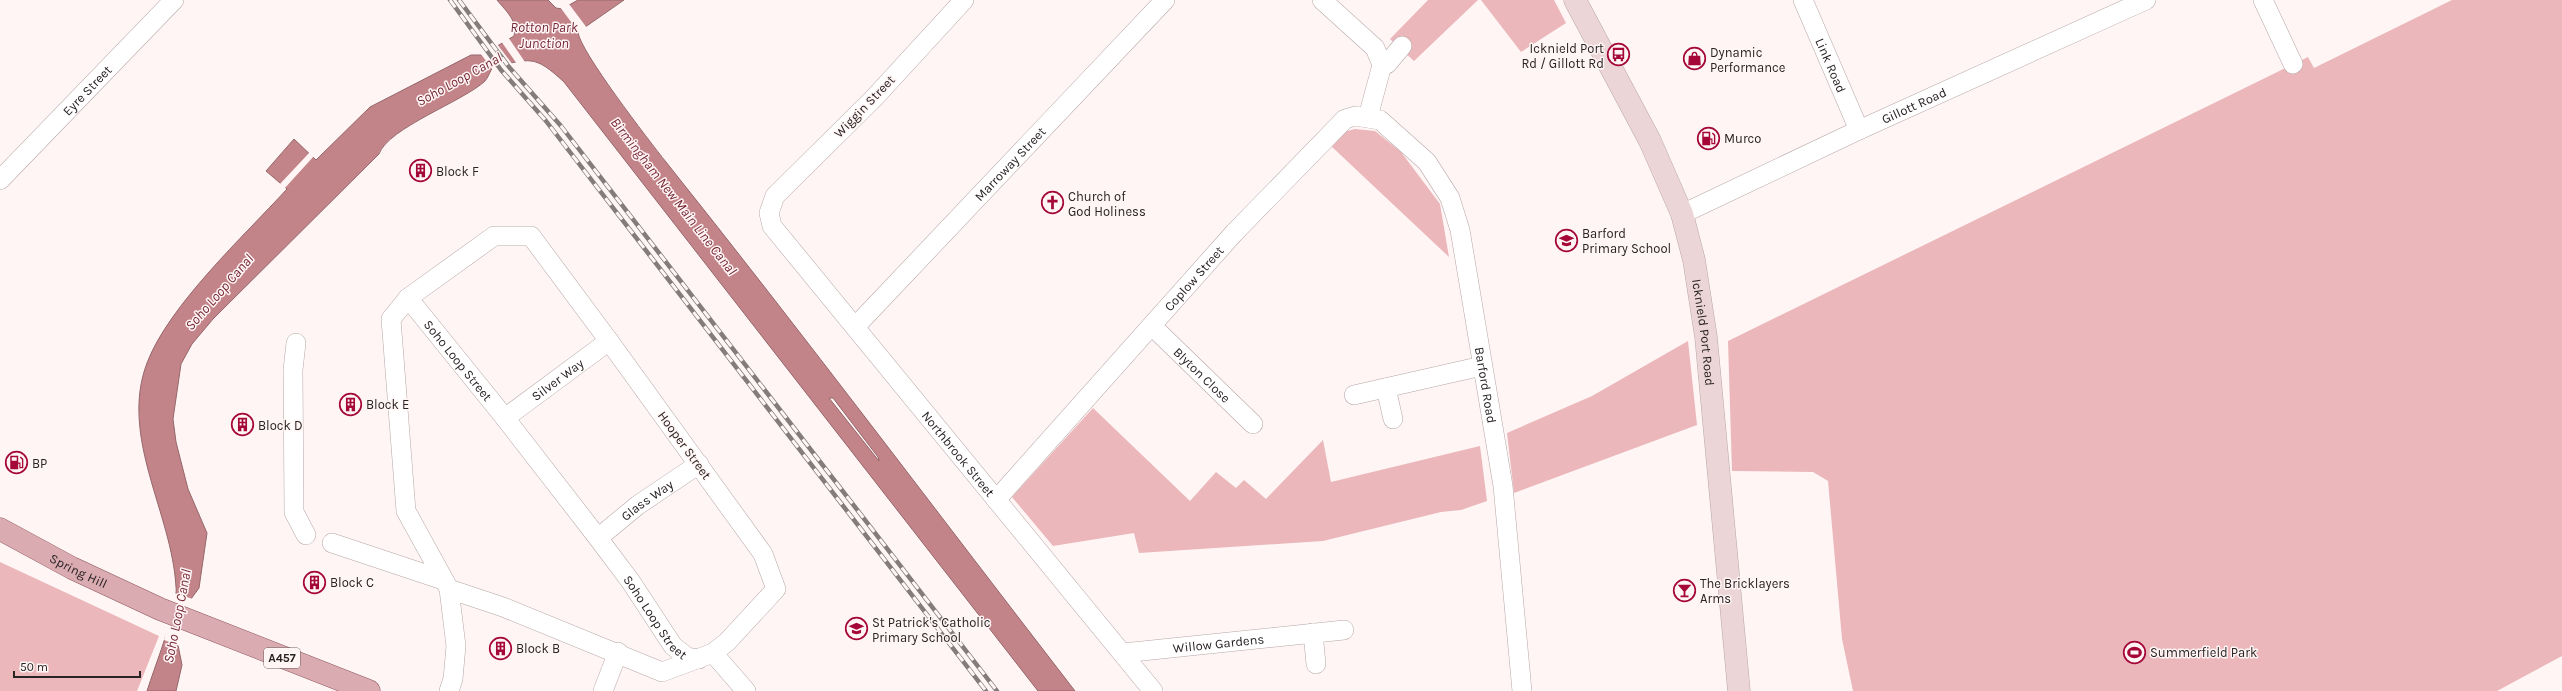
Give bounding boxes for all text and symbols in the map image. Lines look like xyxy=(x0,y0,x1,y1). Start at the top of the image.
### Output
water label: Rotton Park Junction xyxy=(510,19,579,52)
street label: Link Road xyxy=(1812,36,1849,95)
place label: Icknield Port Rd / Gillott Rd xyxy=(1521,41,1604,71)
bus stop icon: Icknield Port Rd / Gillott Rd xyxy=(1606,42,1632,68)
place label: Dynamic Performance xyxy=(1710,45,1786,75)
shop icon: Dynamic Performance xyxy=(1682,46,1708,72)
water label: Soho Loop Canal xyxy=(414,49,505,110)
street label: Eyre Street xyxy=(60,62,115,119)
street label: Wiggin Street xyxy=(831,72,898,141)
street label: Gillott Road xyxy=(1879,85,1949,127)
water label: Birmingham New Main Line Canal xyxy=(607,114,741,279)
street label: Marroway Street xyxy=(972,124,1049,204)
fuel station icon: Murco xyxy=(1695,125,1721,151)
place label: Murco xyxy=(1724,131,1761,146)
building icon: Block F xyxy=(407,158,433,184)
place label: Block F xyxy=(436,164,479,179)
place label: Church of God Holiness xyxy=(1068,189,1146,219)
church icon: Church of God Holiness xyxy=(1040,190,1066,216)
place label: Barford Primary School xyxy=(1582,226,1671,256)
school or university icon: Barford Primary School xyxy=(1554,227,1580,253)
street label: Coplow Street xyxy=(1161,243,1227,314)
water label: Soho Loop Canal xyxy=(182,251,257,334)
street label: Icknield Port Road xyxy=(1689,278,1718,386)
street label: Soho Loop Street xyxy=(421,317,495,404)
street label: Blyton Close xyxy=(1170,344,1234,406)
street label: Barford Road xyxy=(1472,346,1499,424)
street label: Silver Way xyxy=(529,356,586,404)
building icon: Block E xyxy=(338,391,364,417)
place label: Block E xyxy=(366,397,409,412)
street label: Hooper Street xyxy=(655,408,714,482)
street label: Northbrook Street xyxy=(919,408,998,500)
building icon: Block D xyxy=(230,412,256,438)
place label: Block D xyxy=(258,418,303,433)
fuel station icon: BP xyxy=(3,450,29,476)
place label: BP xyxy=(32,456,47,471)
street label: Glass Way xyxy=(618,477,676,524)
street label: Spring Hill xyxy=(47,550,110,591)
water label: Soho Loop Canal xyxy=(160,567,195,664)
building icon: Block C xyxy=(302,569,328,595)
street label: Soho Loop Street xyxy=(620,572,690,662)
place label: Block C xyxy=(330,575,374,590)
place label: The Bricklayers Arms xyxy=(1700,576,1790,606)
bar icon: The Bricklayers Arms xyxy=(1671,577,1697,603)
place label: St Patrick's Catholic Primary School xyxy=(872,615,991,645)
school or university icon: St Patrick's Catholic Primary School xyxy=(844,616,870,642)
street label: Willow Gardens xyxy=(1172,631,1265,656)
building icon: Block B xyxy=(488,635,514,661)
sports icon: Summerfield Park xyxy=(2122,639,2148,665)
place label: Block B xyxy=(516,641,560,656)
place label: Summerfield Park xyxy=(2150,645,2257,660)
road number: A457 xyxy=(264,648,300,668)
scale bar xyxy=(14,653,140,679)
text: 50 m xyxy=(20,660,48,674)

